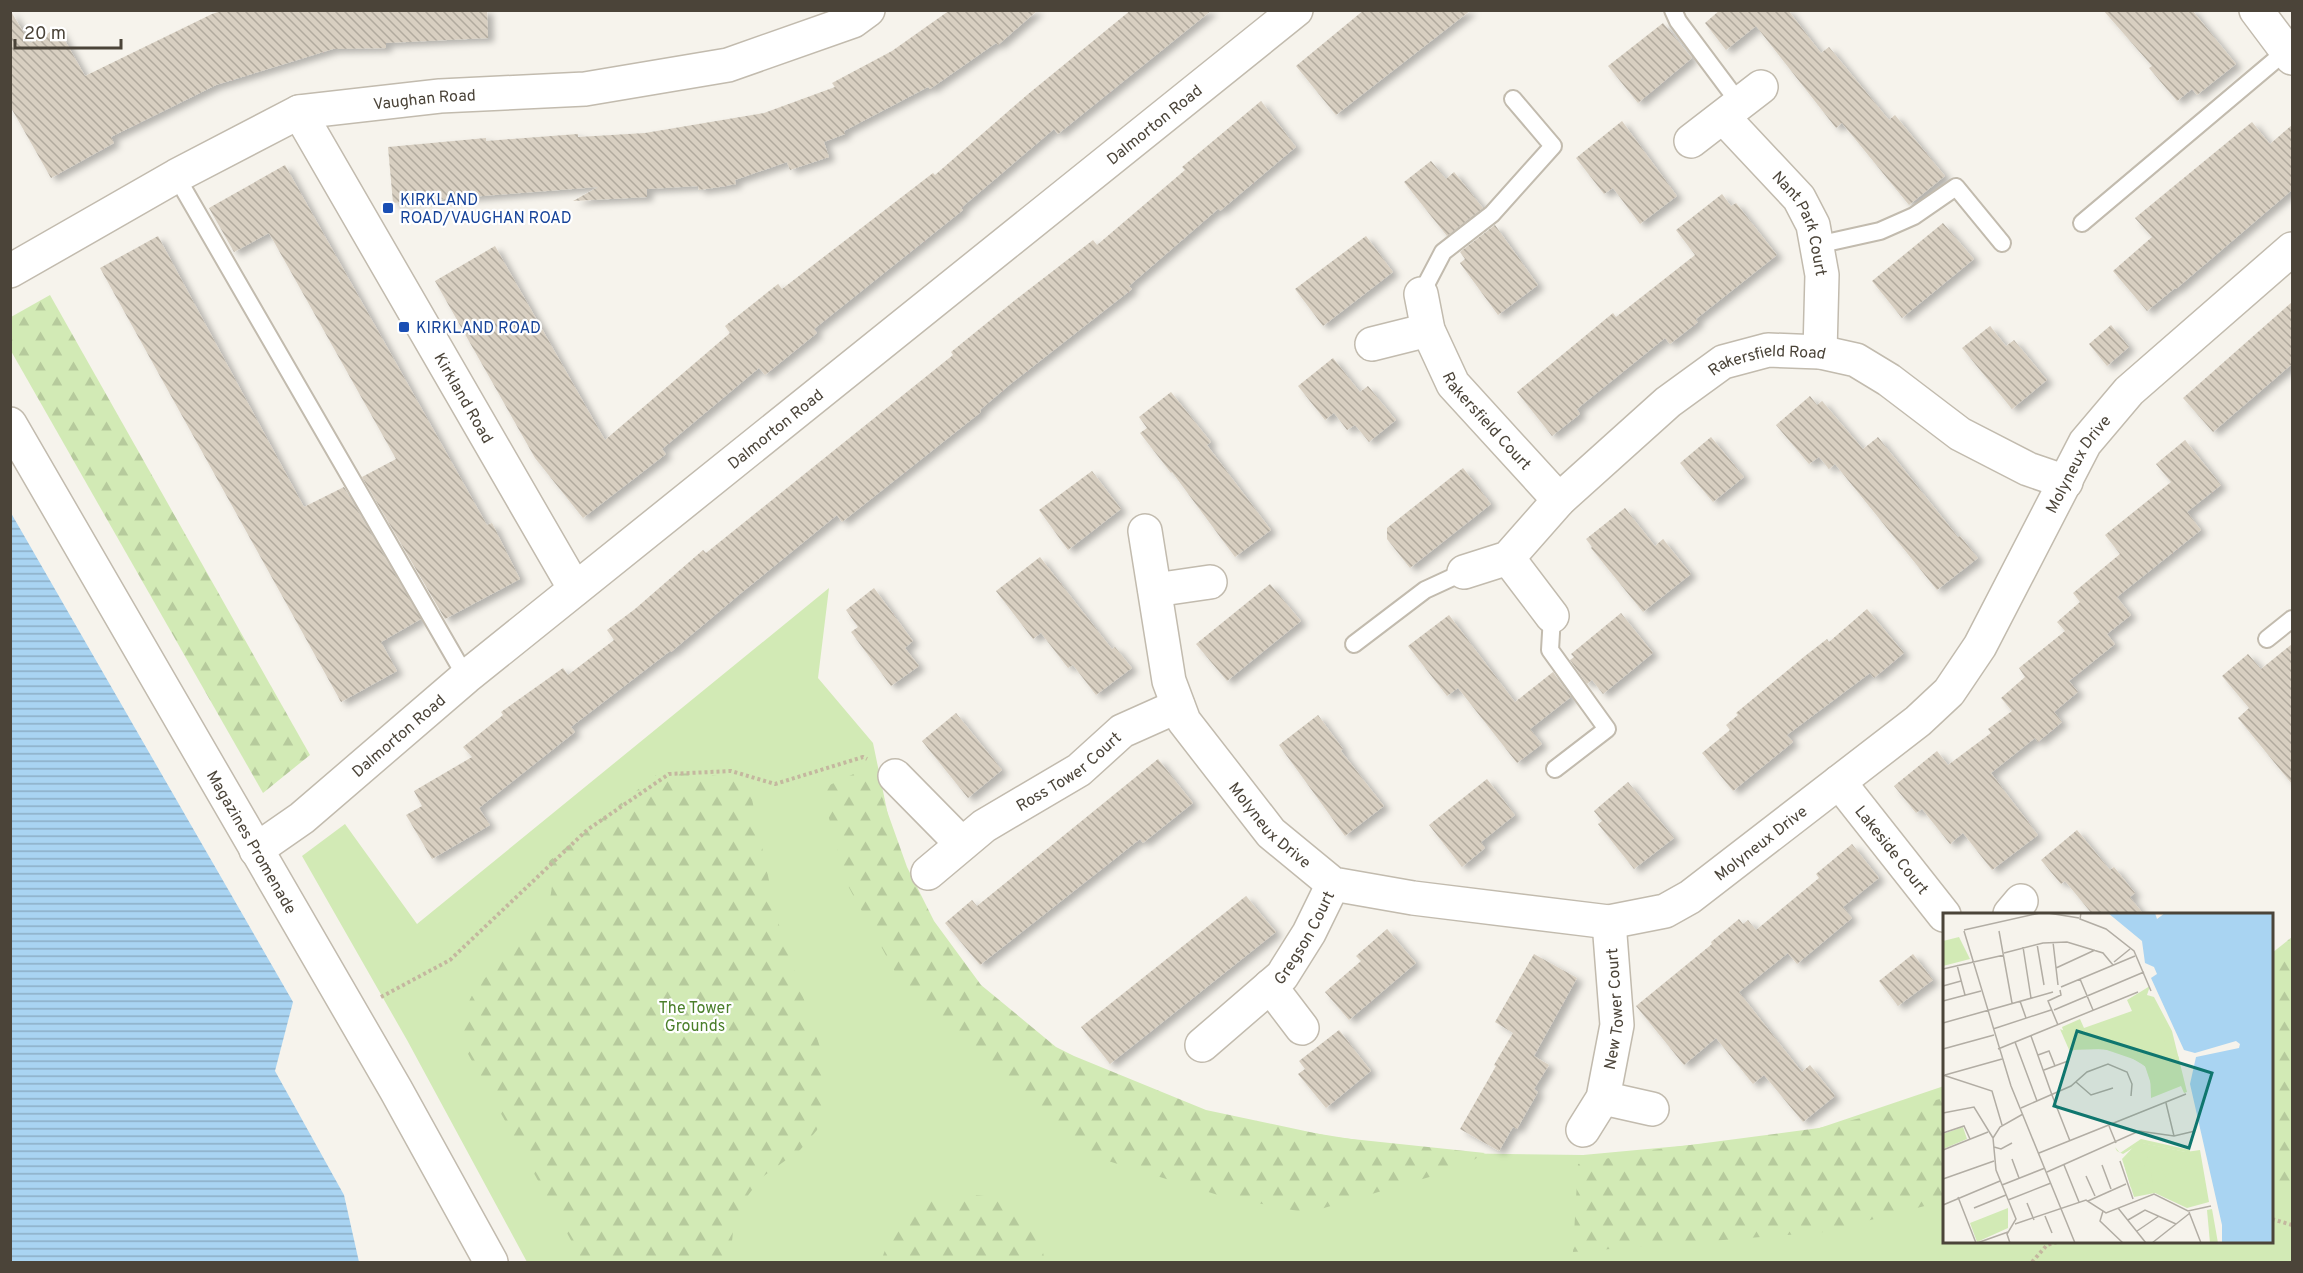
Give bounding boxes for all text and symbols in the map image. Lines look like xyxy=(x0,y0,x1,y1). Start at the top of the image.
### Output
scale bar xyxy=(15,12,122,50)
text: 20 m xyxy=(24,23,66,46)
street label: Dalmorton Road xyxy=(1103,81,1207,170)
street label: Vaughan Road xyxy=(372,86,476,116)
street label: Nant Park Court xyxy=(1767,168,1830,278)
place label: KIRKLAND ROAD/VAUGHAN ROAD xyxy=(400,191,572,229)
marker: KIRKLAND ROAD/VAUGHAN ROAD xyxy=(381,201,395,215)
place label: KIRKLAND ROAD xyxy=(416,319,541,339)
marker: KIRKLAND ROAD xyxy=(397,320,411,334)
street label: Rakersfield Road xyxy=(1705,341,1828,381)
street label: Kirkland Road xyxy=(429,350,497,447)
street label: Rakersfield Court xyxy=(1437,369,1535,475)
street label: Dalmorton Road xyxy=(725,386,828,475)
street label: Molyneux Drive xyxy=(2042,412,2116,517)
street label: Dalmorton Road xyxy=(349,691,450,782)
street label: Ross Tower Court xyxy=(1013,728,1126,817)
street label: Magazines Promenade xyxy=(201,768,300,918)
street label: Molyneux Drive xyxy=(1223,779,1314,874)
street label: Molyneux Drive xyxy=(1711,802,1812,886)
street label: Lakeside Court xyxy=(1849,802,1932,899)
street label: Gregson Court xyxy=(1271,888,1340,990)
inset map xyxy=(1943,913,2273,1243)
street label: New Tower Court xyxy=(1601,947,1629,1072)
park label: The Tower Grounds xyxy=(658,999,732,1037)

